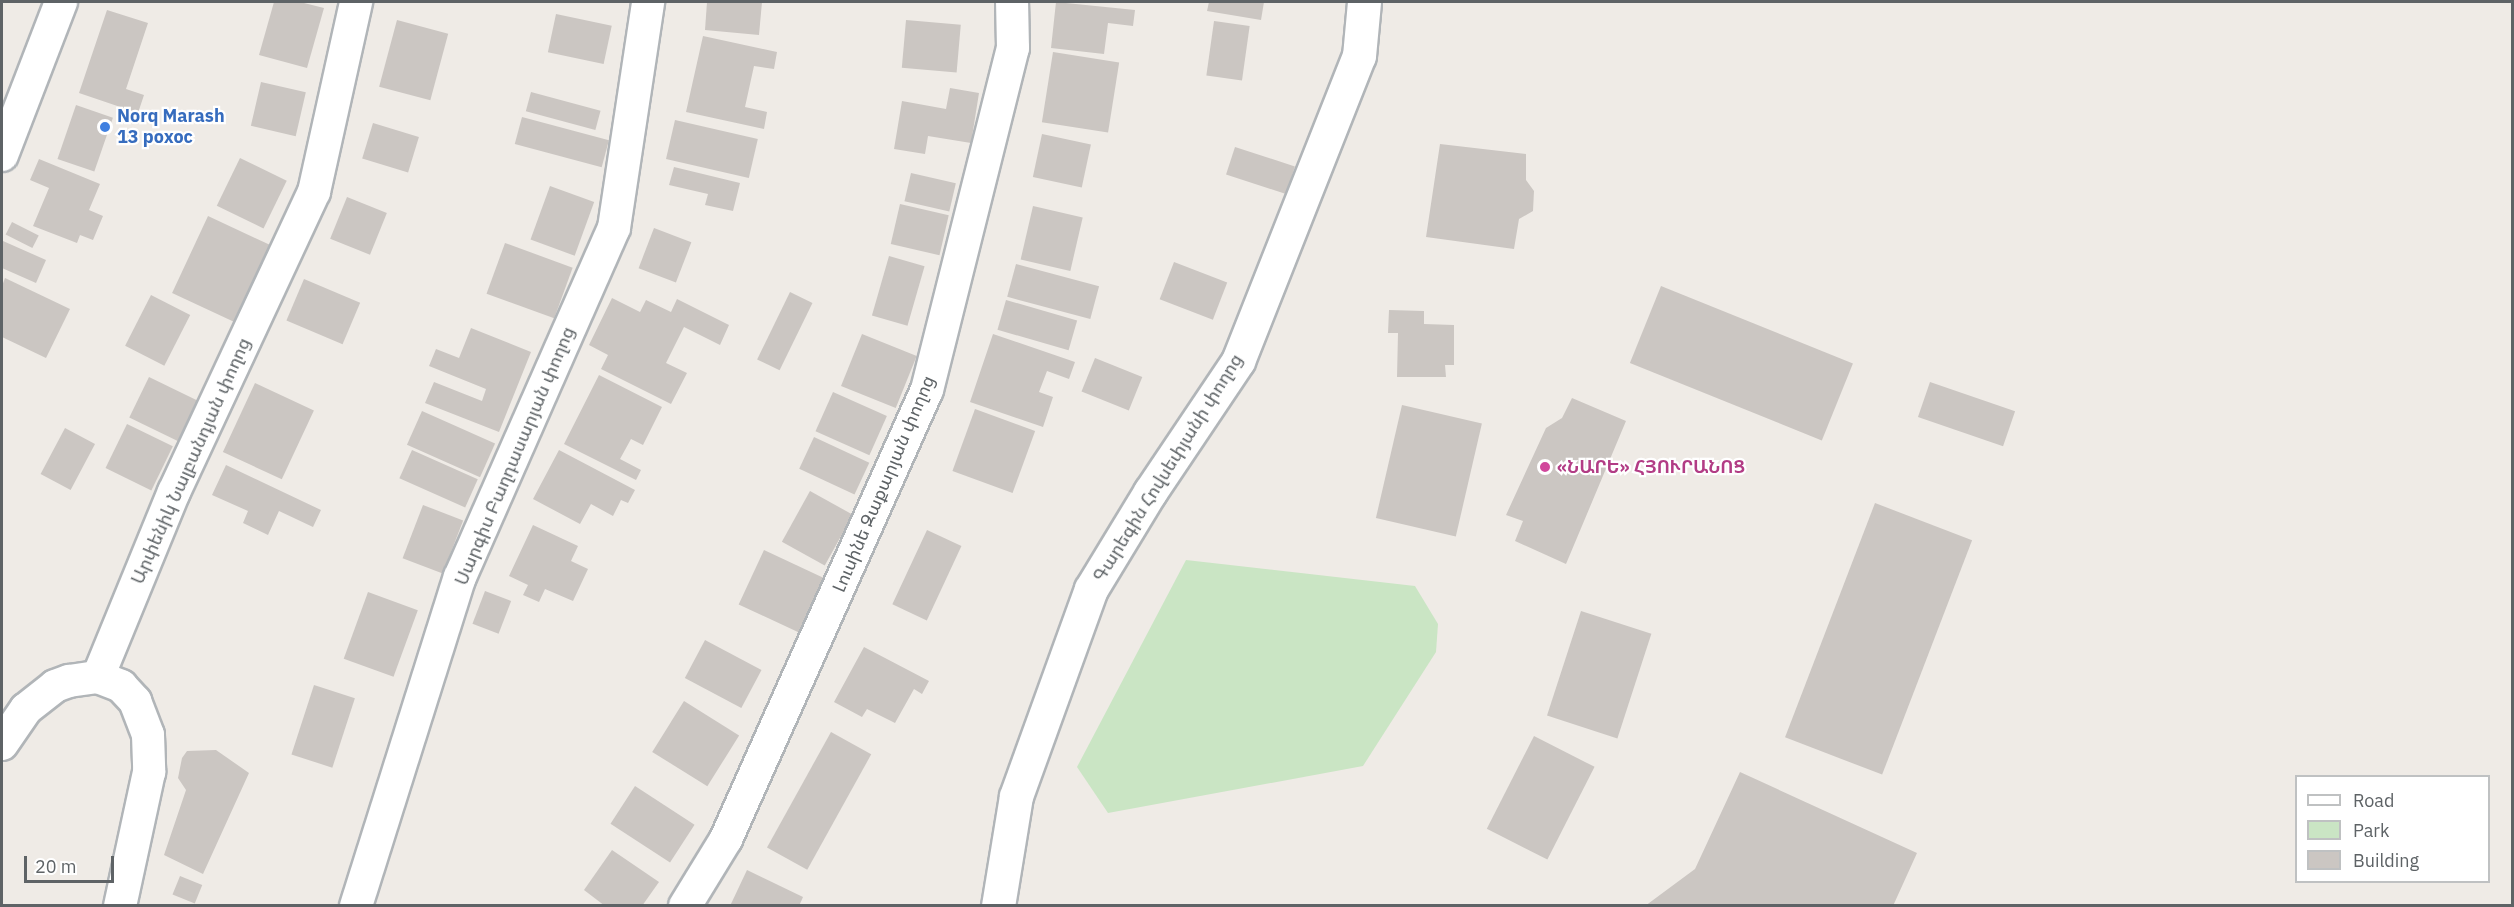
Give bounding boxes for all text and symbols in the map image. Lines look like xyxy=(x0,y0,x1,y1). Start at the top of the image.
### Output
place label: Norq Marash 13 poxoc xyxy=(117,106,225,148)
marker: Norq Marash 13 poxoc xyxy=(98,120,112,134)
street label: Սարգիս Բաղդասարյան փողոց xyxy=(451,323,579,589)
street label: Արփենիկ Նալբանդյան փողոց xyxy=(127,335,255,587)
street label: Գարեգին Հովսեփյանի փողոց xyxy=(1089,350,1247,586)
street label: Լուսինե Զաքարյան փողոց xyxy=(828,372,940,596)
place label: «ՆԱՐԵ» ՀՅՈՒՐԱՆՈՑ xyxy=(1557,456,1745,478)
marker: «ՆԱՐԵ» ՀՅՈՒՐԱՆՈՑ xyxy=(1538,460,1552,474)
legend xyxy=(2295,775,2490,883)
text: Road xyxy=(2353,789,2394,812)
text: Park xyxy=(2353,819,2389,842)
scale bar xyxy=(27,844,117,882)
text: Building xyxy=(2353,849,2419,872)
text: 20 m xyxy=(35,855,77,878)

